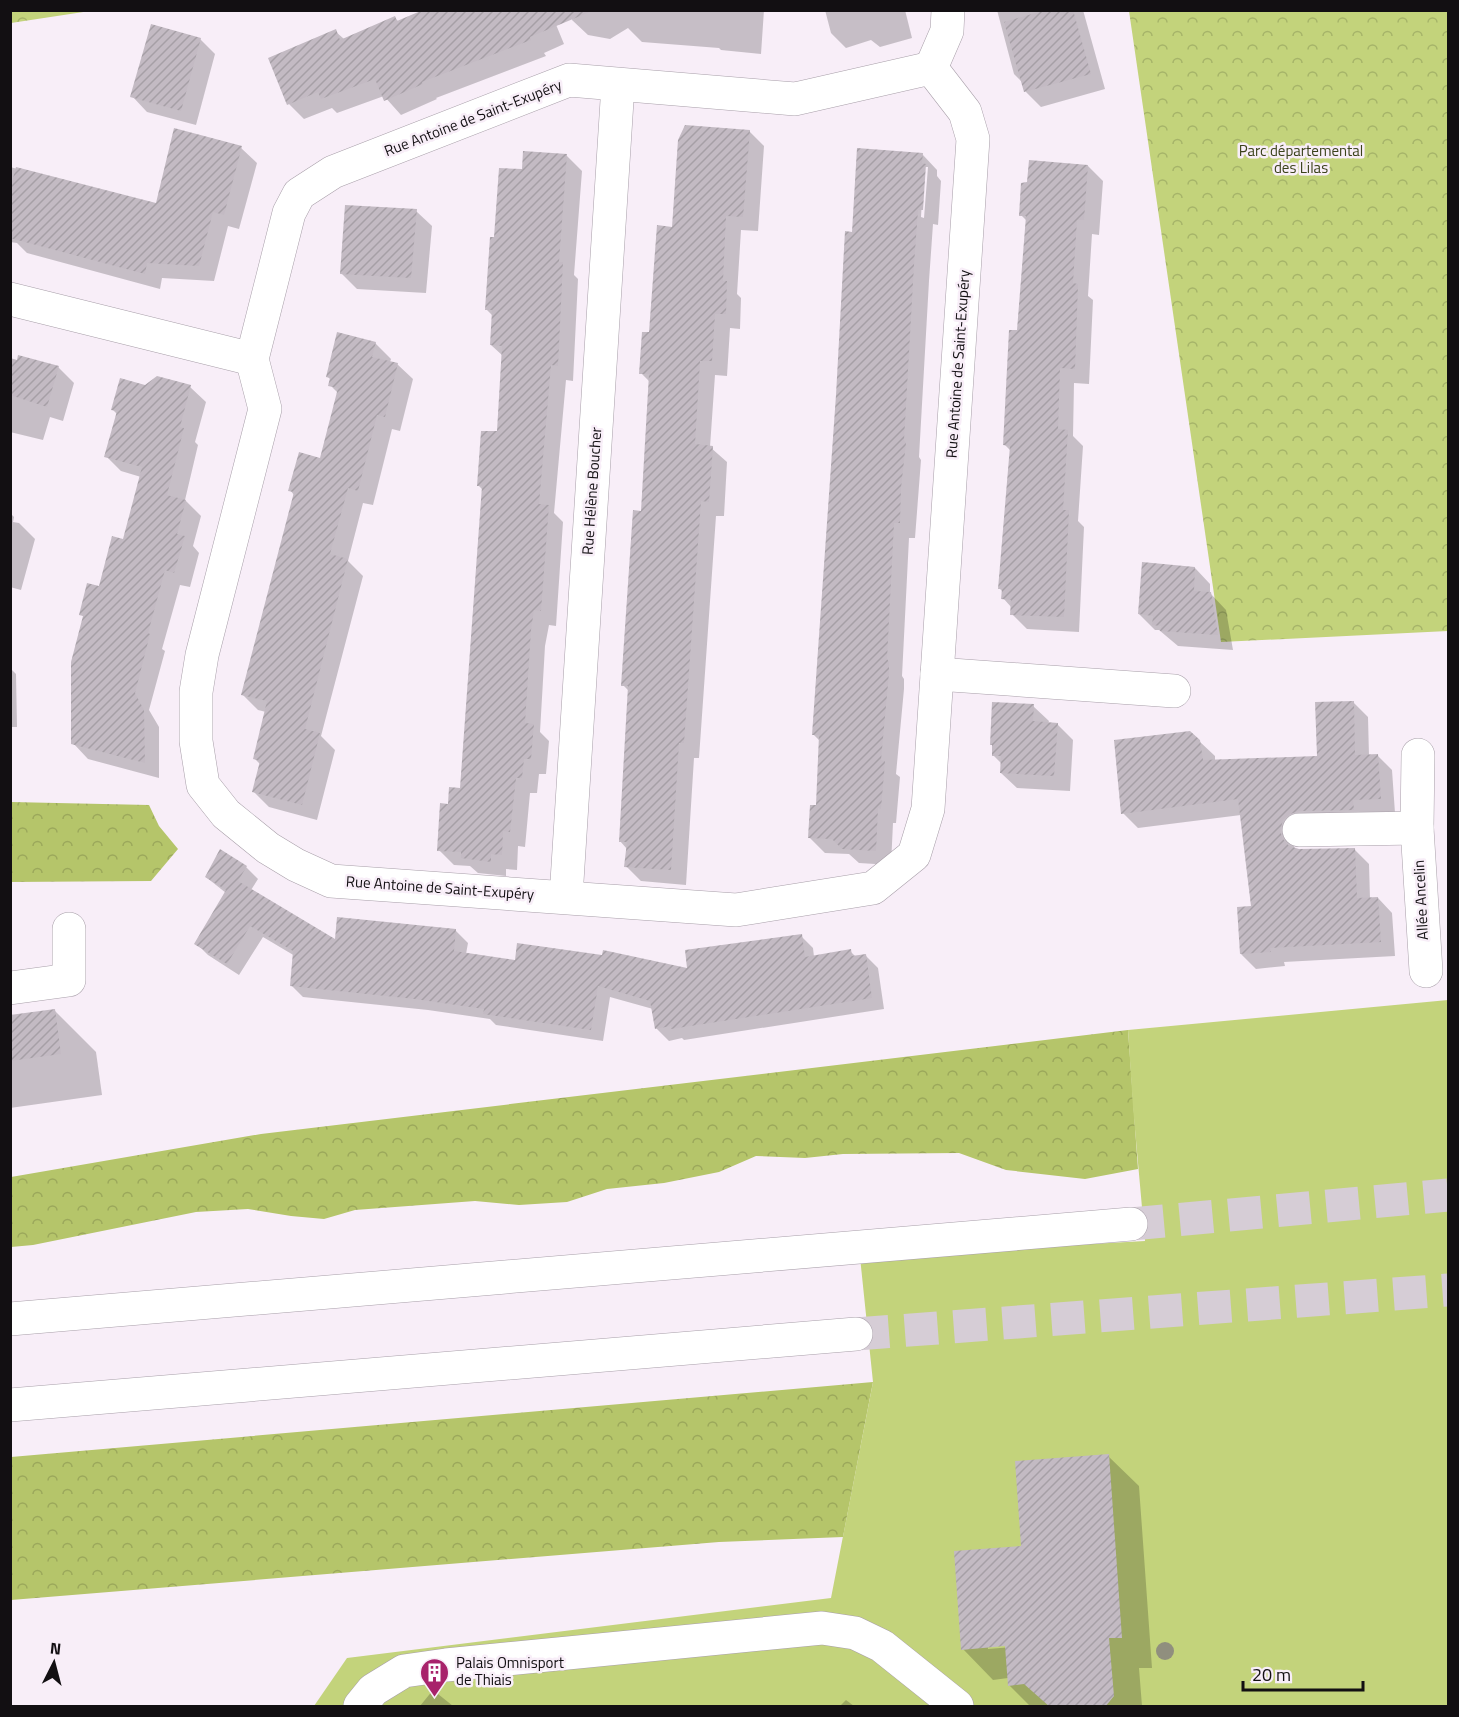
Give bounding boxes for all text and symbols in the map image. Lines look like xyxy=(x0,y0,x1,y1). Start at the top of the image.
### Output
street label: Rue Antoine de Saint-Exupéry xyxy=(381,73,565,162)
park label: Parc départemental des Lilas xyxy=(1239,139,1363,179)
street label: Rue Antoine de Saint-Exupéry xyxy=(939,269,976,459)
street label: Rue Hélène Boucher xyxy=(576,426,607,556)
street label: Allée Ancelin xyxy=(1407,859,1434,941)
street label: Rue Antoine de Saint-Exupéry xyxy=(345,869,535,906)
north arrow xyxy=(24,1633,84,1693)
text: N xyxy=(49,1636,62,1661)
place label: Palais Omnisport de Thiais xyxy=(456,1651,565,1691)
scale bar xyxy=(1243,1654,1363,1692)
building icon: Palais Omnisport de Thiais xyxy=(419,1656,451,1698)
text: 20 m xyxy=(1252,1661,1291,1688)

